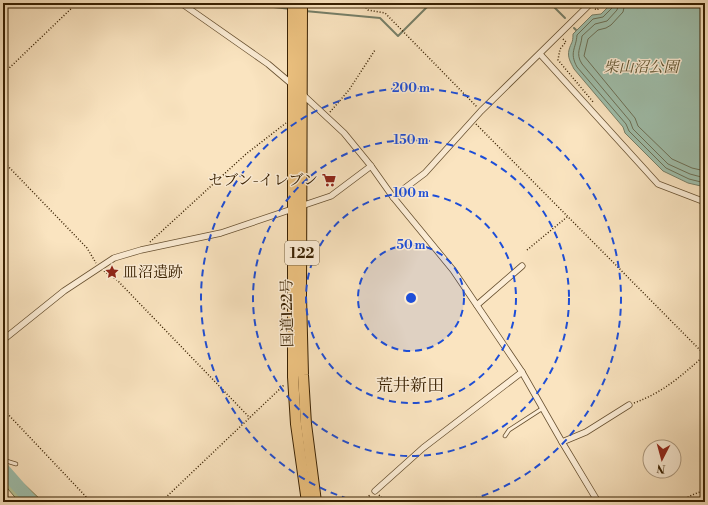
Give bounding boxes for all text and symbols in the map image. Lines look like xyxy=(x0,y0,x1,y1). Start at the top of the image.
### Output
park label: 柴山沼公園 xyxy=(603,58,681,77)
text: 200 m xyxy=(392,81,430,96)
text: 150 m xyxy=(394,133,428,148)
place label: セブン-イレブン xyxy=(208,171,318,190)
supermarket icon: セブン-イレブン xyxy=(321,172,337,188)
text: 100 m xyxy=(393,186,429,201)
text: 50 m xyxy=(396,238,426,253)
road number: 122 xyxy=(285,241,319,265)
place label: 皿沼遺跡 xyxy=(123,263,183,282)
place icon: 皿沼遺跡 xyxy=(104,264,120,280)
street label: 国道122号 xyxy=(277,278,298,348)
centre of rings xyxy=(404,291,418,305)
district label: 荒井新田 xyxy=(376,375,444,397)
north arrow xyxy=(642,439,682,479)
text: N xyxy=(656,461,666,475)

